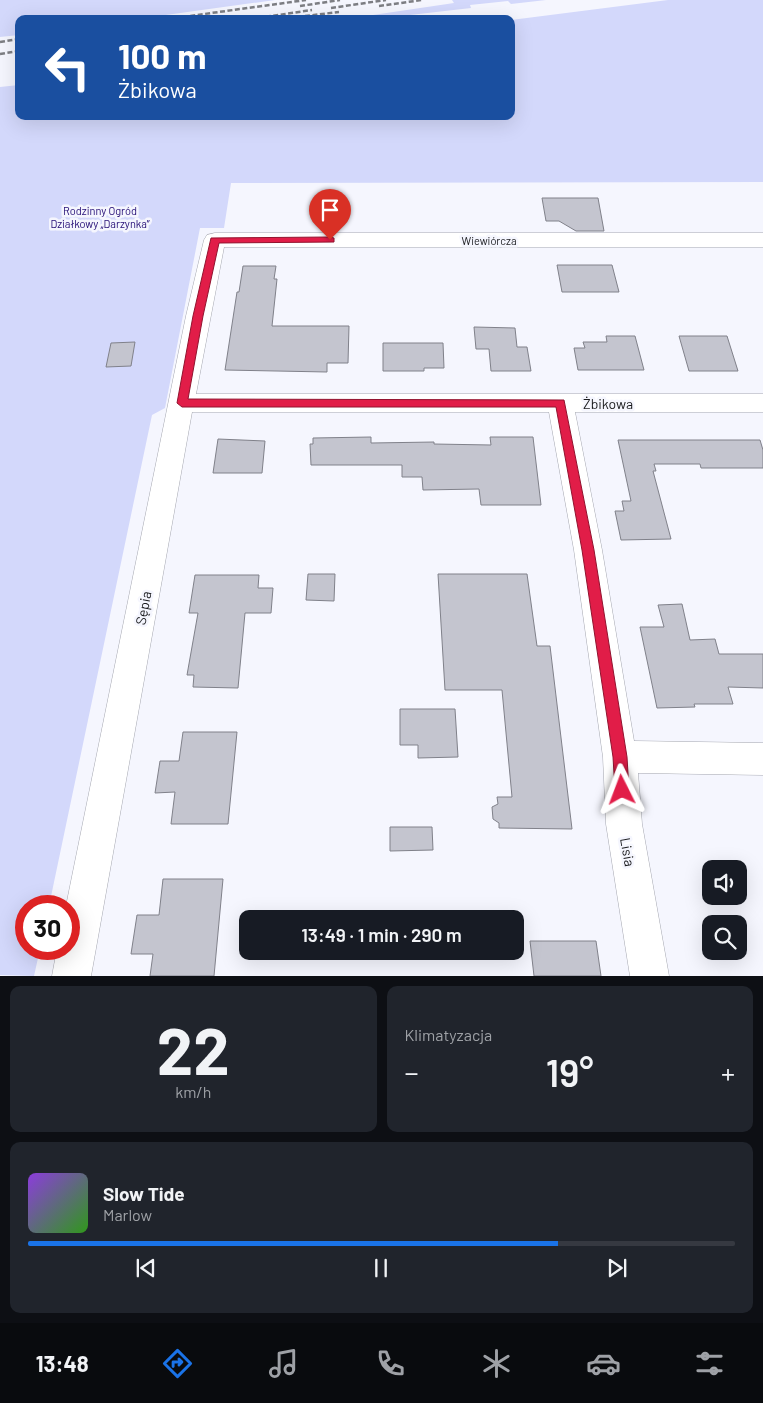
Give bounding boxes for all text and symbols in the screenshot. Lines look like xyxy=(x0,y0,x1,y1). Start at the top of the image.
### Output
text: 100 m xyxy=(118,34,207,76)
icon: left xyxy=(35,35,100,100)
text: Żbikowa xyxy=(118,76,197,102)
pin xyxy=(309,189,351,240)
icon: arrive xyxy=(316,196,344,224)
park label: Rodzinny Ogród Działkowy „Darzynka” xyxy=(50,204,150,230)
street label: Wiewiórcza xyxy=(461,234,517,247)
street label: Żbikowa xyxy=(583,395,633,412)
street label: Sępia xyxy=(131,590,155,626)
position arrow xyxy=(595,763,647,815)
street label: Lisia xyxy=(617,836,639,868)
map controls xyxy=(702,860,747,960)
button: sound xyxy=(702,860,747,905)
speed limit sign: 30 xyxy=(15,895,80,960)
button: search xyxy=(702,915,747,960)
text: 13:49 · 1 min · 290 m xyxy=(301,923,462,946)
text: 22 xyxy=(157,1010,230,1088)
text: Klimatyzacja xyxy=(405,1025,492,1044)
text: 19° xyxy=(546,1049,594,1095)
text: − xyxy=(405,1055,419,1089)
text: + xyxy=(721,1055,735,1089)
text: km/h xyxy=(175,1082,211,1101)
text: Slow Tide xyxy=(103,1182,185,1205)
text: Marlow xyxy=(103,1205,152,1224)
icon: previous xyxy=(132,1254,160,1282)
icon: pause xyxy=(367,1254,395,1282)
icon: next xyxy=(603,1254,631,1282)
icon: directions xyxy=(160,1346,195,1381)
icon: music xyxy=(266,1346,301,1381)
icon: phone xyxy=(373,1346,408,1381)
icon: climate xyxy=(479,1346,514,1381)
icon: car xyxy=(586,1346,621,1381)
icon: filters xyxy=(692,1346,727,1381)
text: 13:48 xyxy=(36,1350,89,1376)

